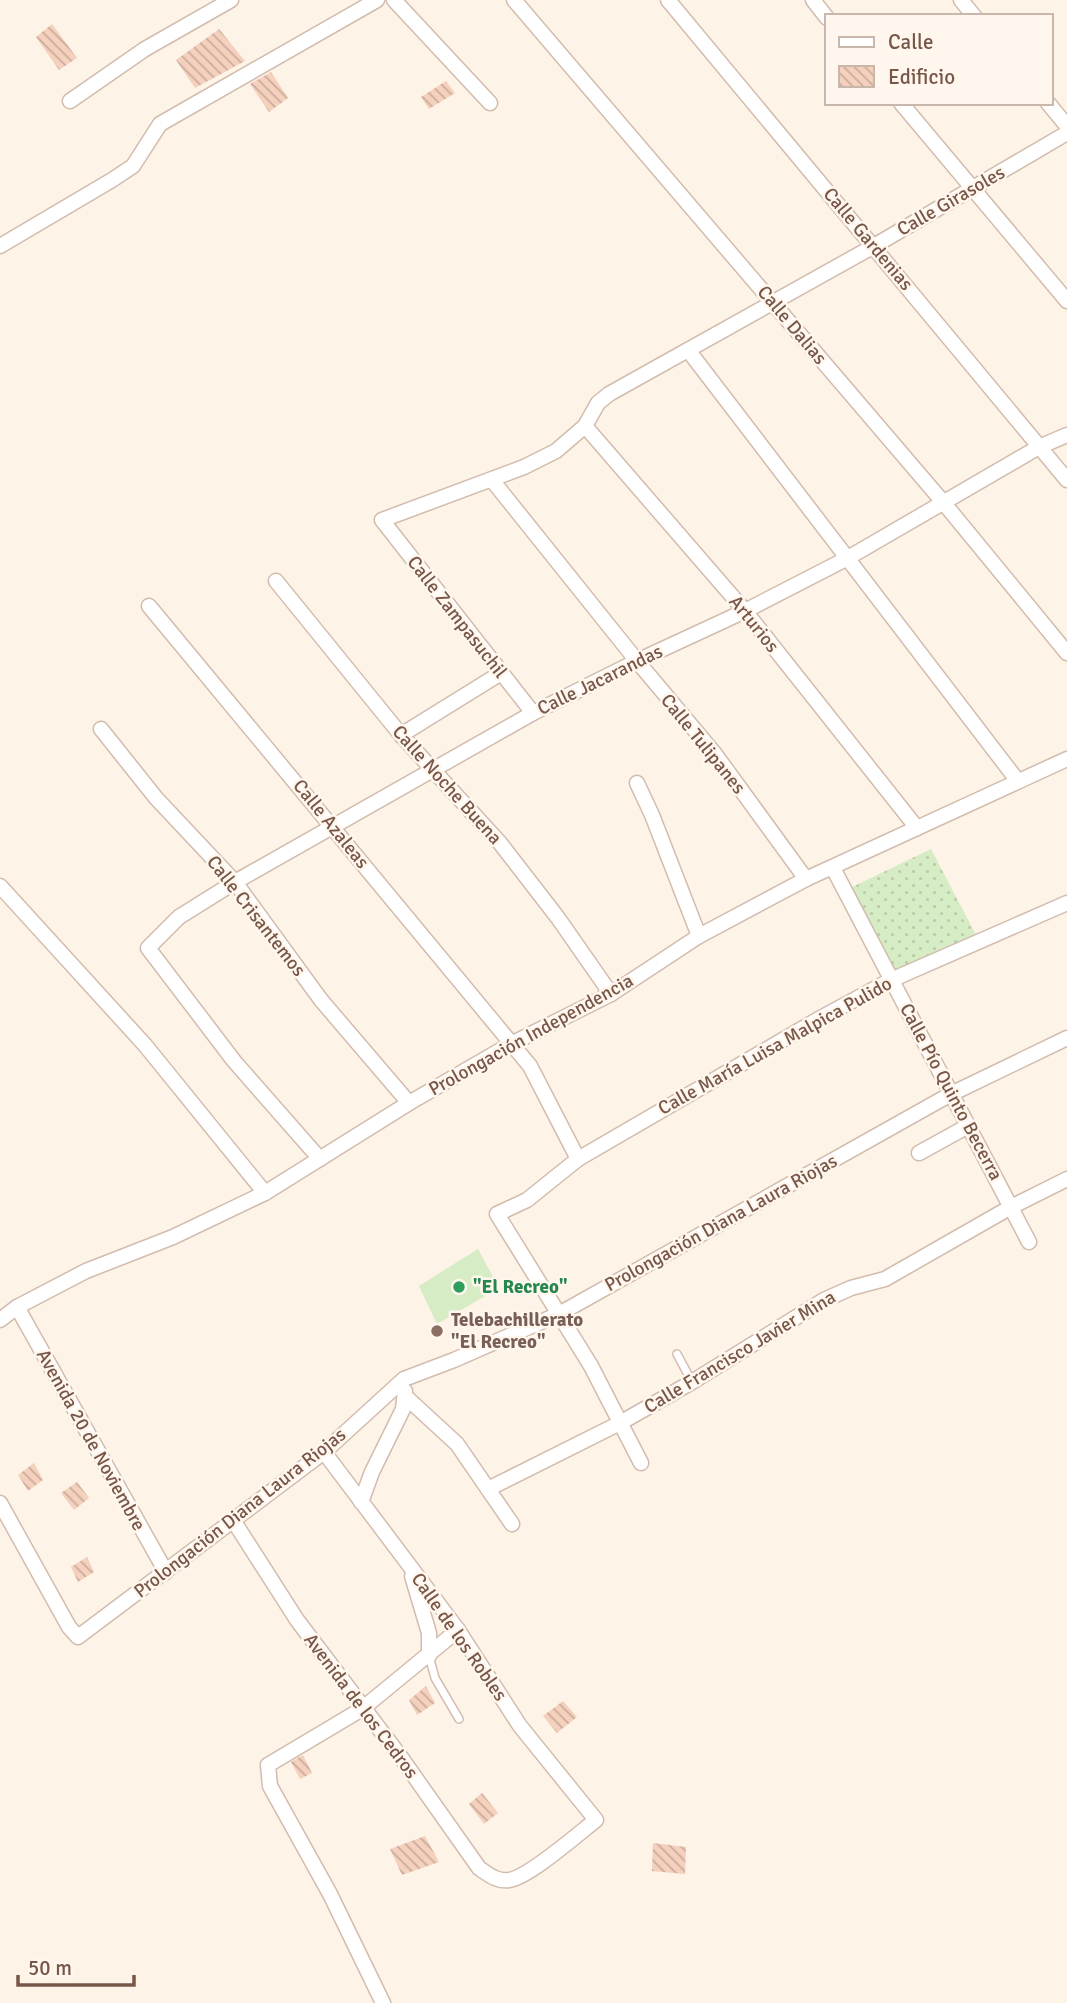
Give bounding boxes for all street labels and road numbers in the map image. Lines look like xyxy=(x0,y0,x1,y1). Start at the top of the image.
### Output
street label: Calle Girasoles xyxy=(893,160,1009,242)
street label: Calle Gardenias xyxy=(818,183,918,295)
street label: Calle Dalias xyxy=(752,281,832,369)
street label: Calle Zampasuchil xyxy=(402,551,512,683)
street label: Arturios xyxy=(724,591,784,657)
street label: Calle Jacarandas xyxy=(533,639,667,721)
street label: Calle Tulipanes xyxy=(655,689,751,799)
street label: Calle Noche Buena xyxy=(387,720,507,850)
street label: Calle Azaleas xyxy=(288,774,374,874)
street label: Calle Crisantemos xyxy=(201,851,311,981)
street label: Prolongación Independencia xyxy=(424,969,638,1101)
street label: Calle María Luisa Malpica Pulido xyxy=(654,972,896,1120)
street label: Calle Pío Quinto Becerra xyxy=(894,999,1008,1185)
street label: Prolongación Diana Laura Riojas xyxy=(600,1149,842,1297)
street label: Calle Francisco Javier Mina xyxy=(640,1285,840,1419)
street label: Avenida 20 de Noviembre xyxy=(31,1345,151,1535)
street label: Prolongación Diana Laura Riojas xyxy=(129,1423,351,1603)
street label: Calle de los Robles xyxy=(406,1568,512,1706)
street label: Avenida de los Cedros xyxy=(298,1629,424,1783)

